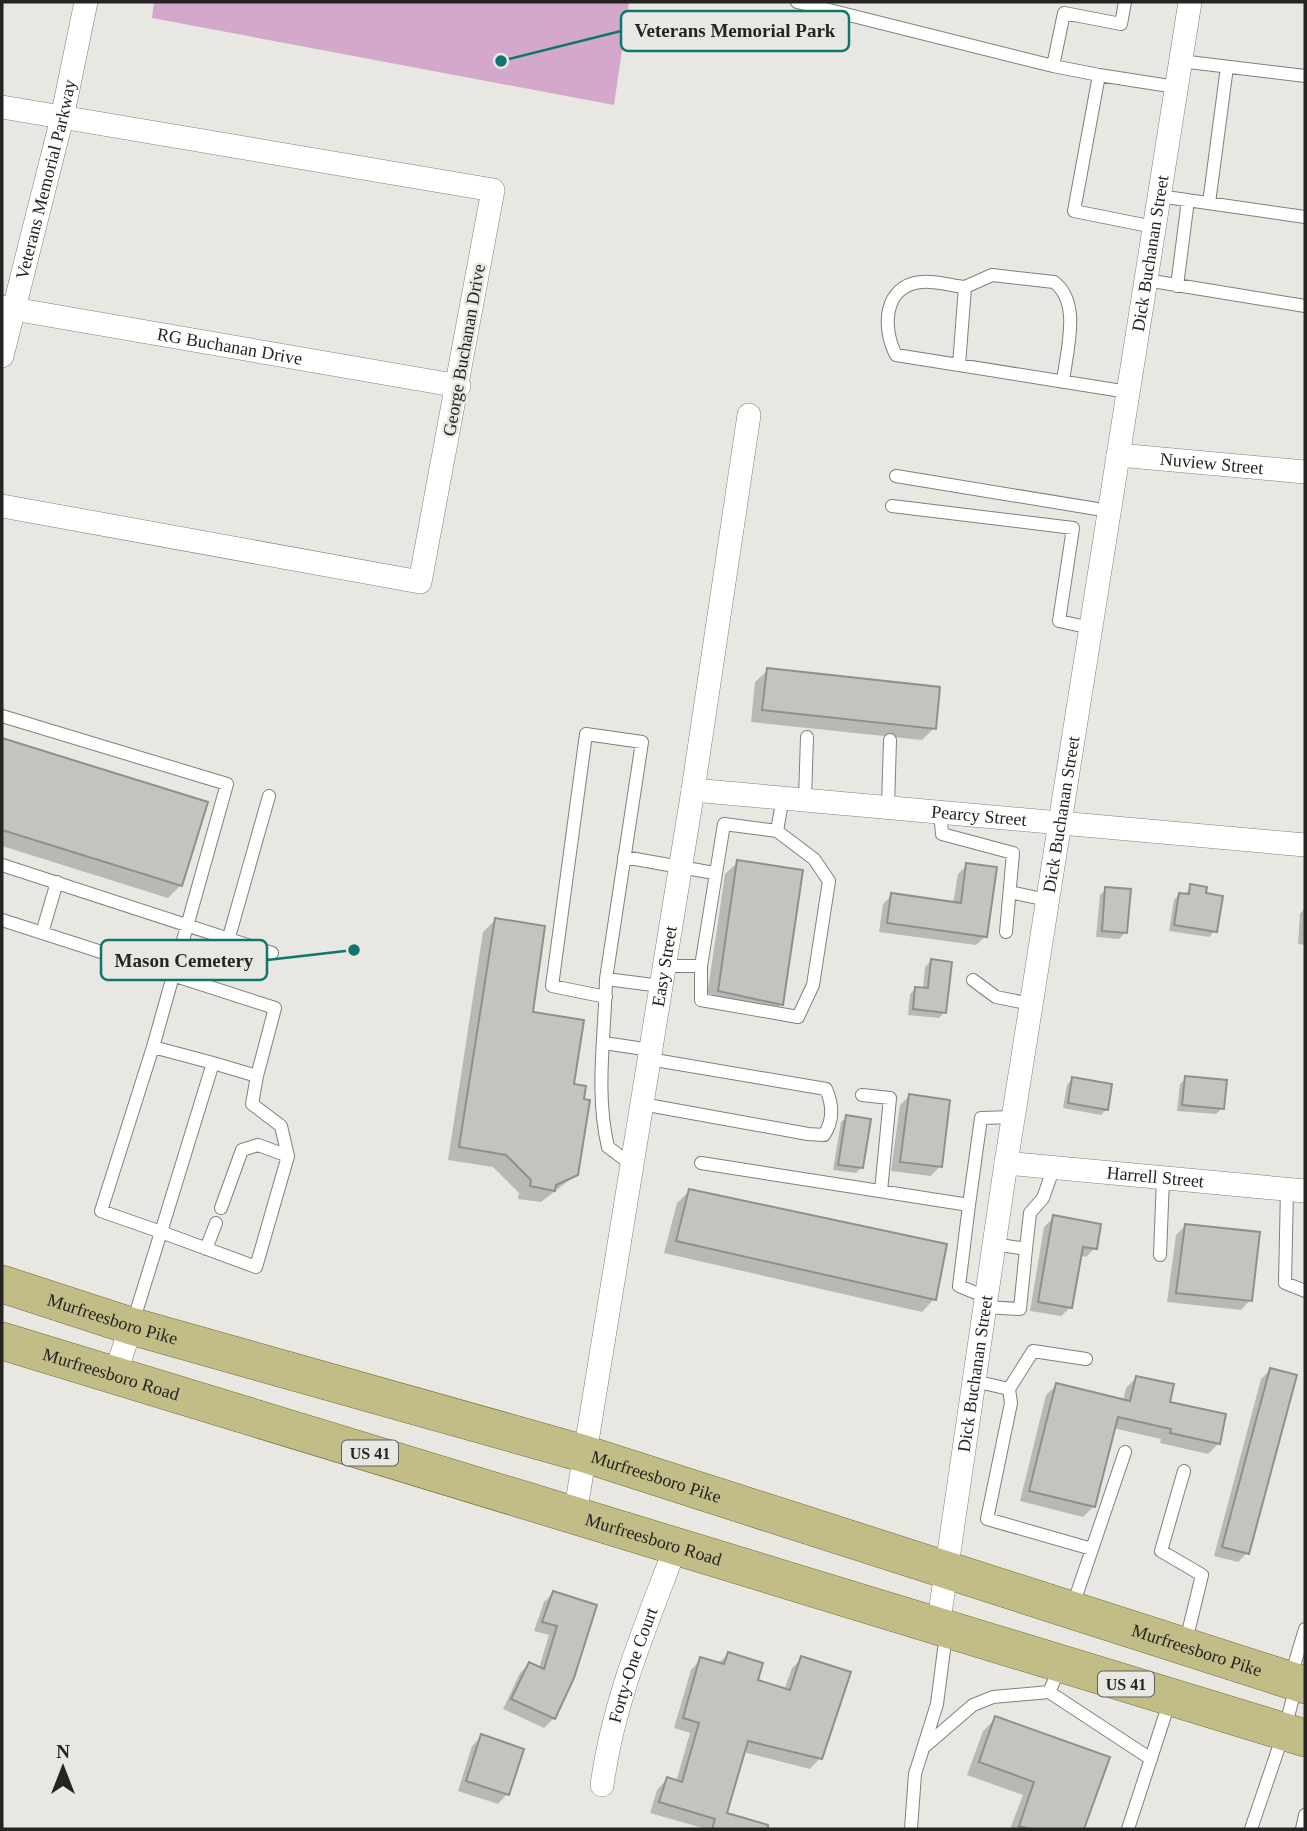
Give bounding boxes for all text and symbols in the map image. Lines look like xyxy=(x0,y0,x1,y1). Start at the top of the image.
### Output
callout: Veterans Memorial Park xyxy=(621,11,849,51)
text: Veterans Memorial Park xyxy=(635,20,836,41)
street label: Veterans Memorial Parkway xyxy=(12,78,80,281)
street label: Dick Buchanan Street xyxy=(1128,174,1172,333)
street label: George Buchanan Drive xyxy=(439,262,489,438)
street label: RG Buchanan Drive xyxy=(155,324,304,369)
street label: Nuview Street xyxy=(1159,449,1264,478)
street label: Dick Buchanan Street xyxy=(1039,735,1084,894)
street label: Pearcy Street xyxy=(930,801,1027,830)
street label: Easy Street xyxy=(648,924,681,1008)
callout: Mason Cemetery xyxy=(101,940,267,980)
text: Mason Cemetery xyxy=(115,950,254,971)
street label: Harrell Street xyxy=(1106,1162,1205,1191)
street label: Murfreesboro Pike xyxy=(45,1289,180,1349)
street label: Dick Buchanan Street xyxy=(954,1294,996,1453)
street label: Murfreesboro Road xyxy=(40,1344,182,1404)
road number: US 41 xyxy=(342,1441,398,1466)
street label: Murfreesboro Pike xyxy=(588,1447,724,1507)
street label: Murfreesboro Road xyxy=(583,1509,724,1570)
street label: Forty-One Court xyxy=(605,1605,661,1725)
street label: Murfreesboro Pike xyxy=(1129,1620,1265,1681)
road number: US 41 xyxy=(1098,1672,1154,1696)
north arrow xyxy=(28,1733,98,1803)
text: N xyxy=(56,1741,70,1762)

